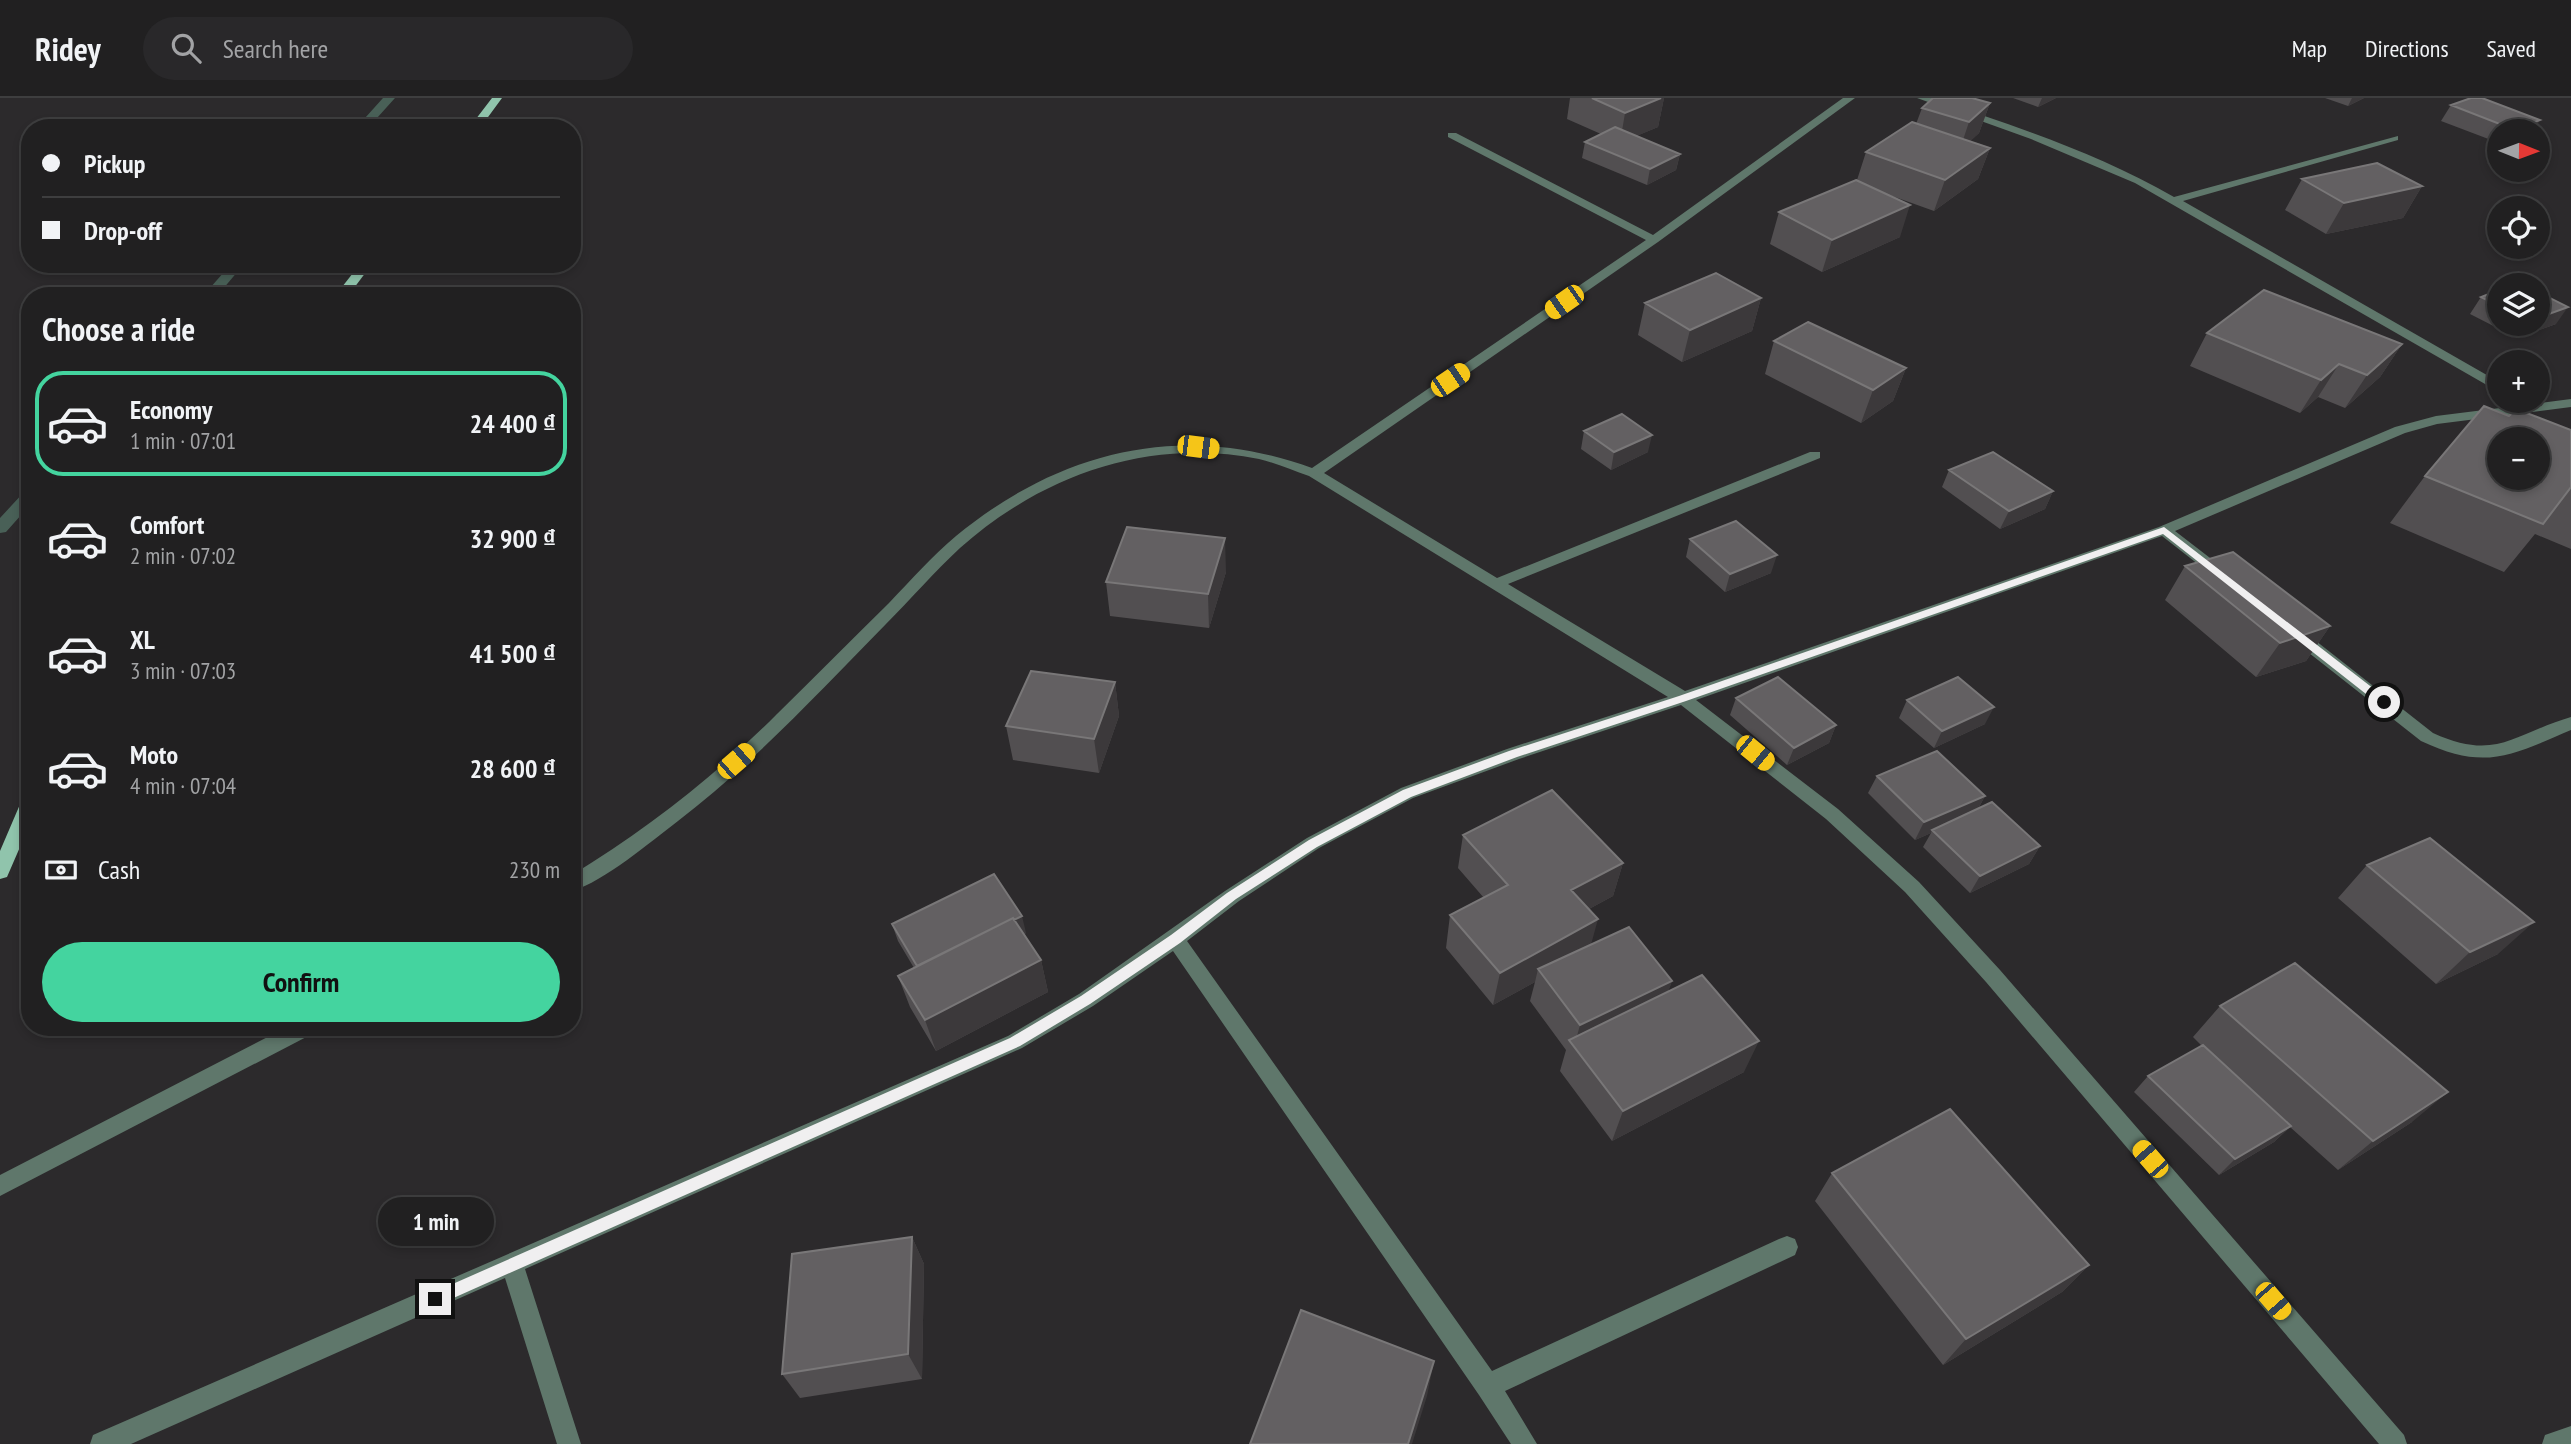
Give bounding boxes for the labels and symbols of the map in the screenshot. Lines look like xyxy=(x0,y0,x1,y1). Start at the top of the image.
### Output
north arrow xyxy=(2487,119,2550,182)
car xyxy=(1541,281,1588,323)
car xyxy=(1427,360,1474,400)
car xyxy=(1176,434,1221,460)
route start xyxy=(2368,686,2400,718)
car xyxy=(1733,732,1778,774)
car xyxy=(714,739,759,783)
car xyxy=(2129,1136,2172,1182)
callout: 1 min xyxy=(377,1198,493,1246)
car xyxy=(2252,1278,2295,1324)
route end xyxy=(419,1283,451,1315)

